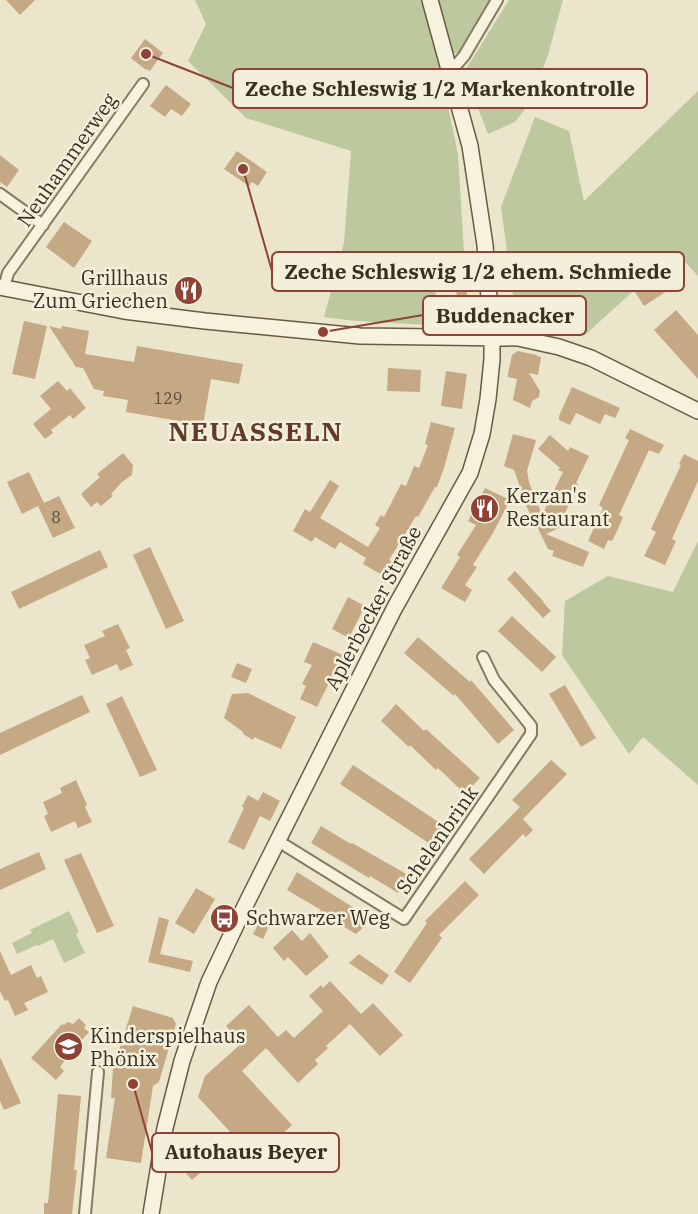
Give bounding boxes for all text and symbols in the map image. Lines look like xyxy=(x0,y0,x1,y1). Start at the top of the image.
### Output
callout: Zeche Schleswig 1/2 Markenkontrolle xyxy=(233,69,647,108)
text: Zeche Schleswig 1/2 Markenkontrolle xyxy=(245,74,635,102)
street label: Neuhammerweg xyxy=(10,87,123,232)
callout: Zeche Schleswig 1/2 ehem. Schmiede xyxy=(272,252,684,291)
text: Zeche Schleswig 1/2 ehem. Schmiede xyxy=(284,257,672,285)
place label: Grillhaus Zum Griechen xyxy=(33,264,168,314)
restaurant icon: Grillhaus Zum Griechen xyxy=(173,274,205,306)
callout: Buddenacker xyxy=(423,296,586,335)
text: Buddenacker xyxy=(436,301,575,329)
house number: 129 xyxy=(154,388,182,408)
district label: NEUASSELN xyxy=(169,414,343,448)
place label: Kerzan's Restaurant xyxy=(506,482,609,532)
restaurant icon: Kerzan's Restaurant xyxy=(469,492,501,524)
house number: 8 xyxy=(51,507,61,527)
street label: Aplerbecker Straße xyxy=(318,521,427,695)
street label: Schelenbrink xyxy=(389,780,484,899)
bus stop icon: Schwarzer Weg xyxy=(209,902,241,934)
place label: Schwarzer Weg xyxy=(246,904,390,931)
place label: Kinderspielhaus Phönix xyxy=(90,1022,245,1072)
school or university icon: Kinderspielhaus Phönix xyxy=(53,1031,85,1063)
callout: Autohaus Beyer xyxy=(152,1133,339,1172)
text: Autohaus Beyer xyxy=(165,1137,328,1165)

